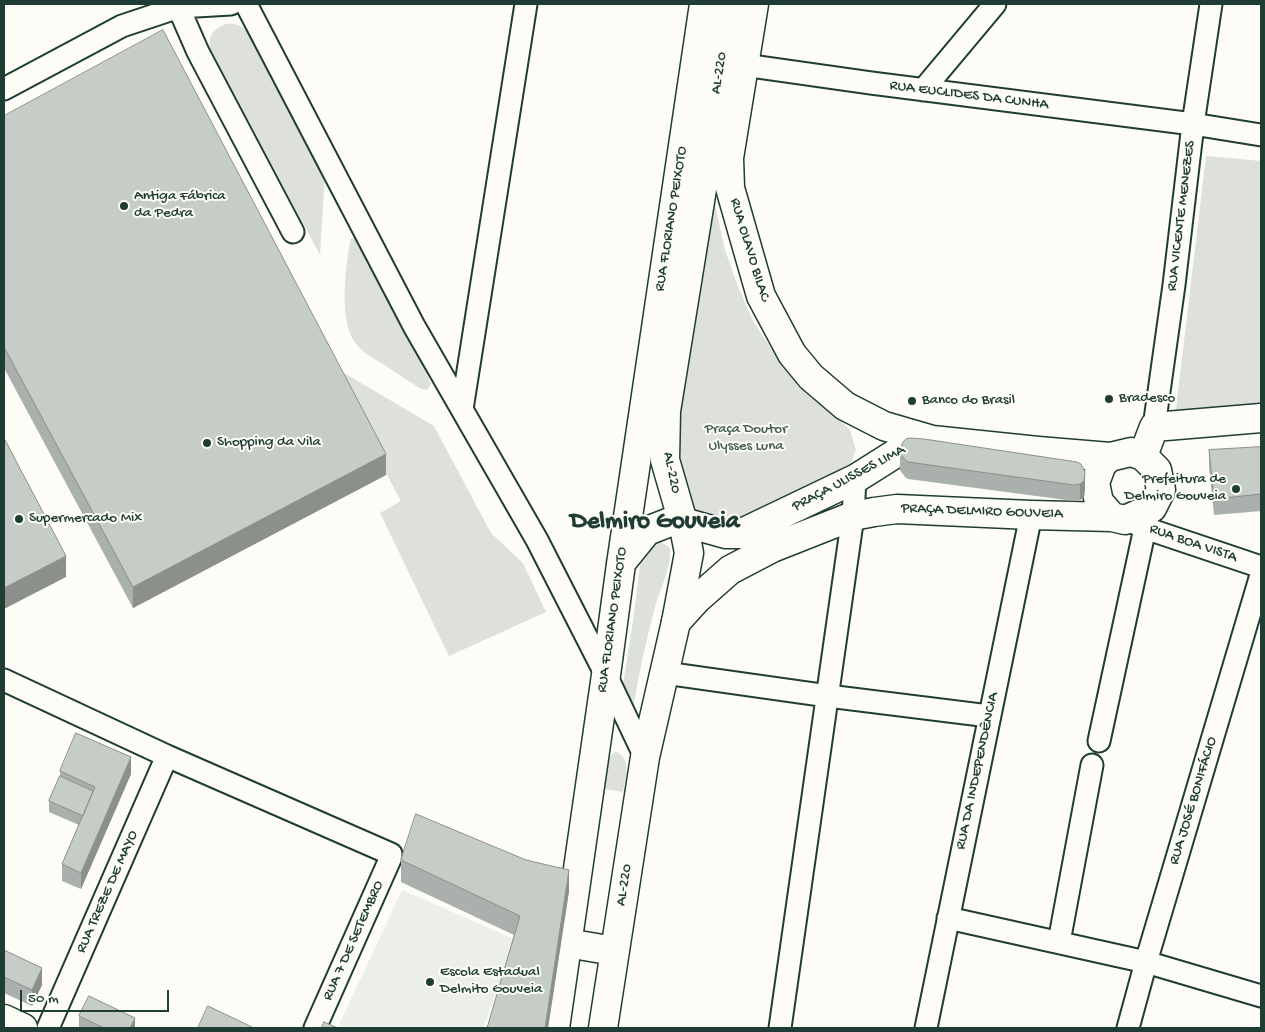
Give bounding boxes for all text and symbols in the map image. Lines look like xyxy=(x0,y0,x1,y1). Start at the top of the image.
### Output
street label: AL-220 xyxy=(708,51,732,95)
street label: RUA EUCLIDES DA CUNHA xyxy=(889,77,1049,115)
street label: RUA VICENTE MENEZES xyxy=(1164,140,1200,292)
street label: RUA FLORIANO PEIXOTO xyxy=(652,145,692,293)
place label: Antiga Fábrica da Pedra xyxy=(134,188,226,223)
street label: RUA OLAVO BILAC xyxy=(725,196,773,304)
marker: Antiga Fábrica da Pedra xyxy=(118,200,130,212)
place label: Bradesco xyxy=(1119,390,1175,408)
place label: Banco do Brasil xyxy=(922,392,1015,410)
marker: Bradesco xyxy=(1103,393,1115,405)
marker: Banco do Brasil xyxy=(906,395,918,407)
park label: Praça Doutor Ulysses Luna xyxy=(705,421,787,456)
place label: Shopping da Vila xyxy=(217,434,321,452)
marker: Shopping da Vila xyxy=(201,437,213,449)
street label: PRAÇA ULISSES LIMA xyxy=(789,442,909,516)
street label: AL-220 xyxy=(658,450,684,496)
place label: Prefeitura de Delmiro Gouveia xyxy=(1124,471,1226,506)
marker: Prefeitura de Delmiro Gouveia xyxy=(1230,483,1242,495)
street label: PRAÇA DELMIRO GOUVEIA xyxy=(901,500,1063,524)
district label: Delmiro Gouveia xyxy=(570,508,740,538)
place label: Supermercado Mix xyxy=(29,510,142,528)
marker: Supermercado Mix xyxy=(13,513,25,525)
street label: RUA BOA VISTA xyxy=(1147,521,1239,567)
street label: RUA FLORIANO PEIXOTO xyxy=(594,546,632,694)
street label: RUA DA INDEPENDÊNCIA xyxy=(953,691,1003,851)
street label: RUA JOSÉ BONIFÁCIO xyxy=(1166,735,1222,867)
street label: RUA TREZE DE MAYO xyxy=(73,828,143,956)
street label: AL-220 xyxy=(613,863,637,907)
street label: RUA 7 DE SETEMBRO xyxy=(319,878,389,1004)
place label: Escola Estadual Delmito Gouveia xyxy=(440,964,542,999)
marker: Escola Estadual Delmito Gouveia xyxy=(424,976,436,988)
scale bar xyxy=(22,980,171,1012)
text: 50 m xyxy=(28,990,59,1008)

